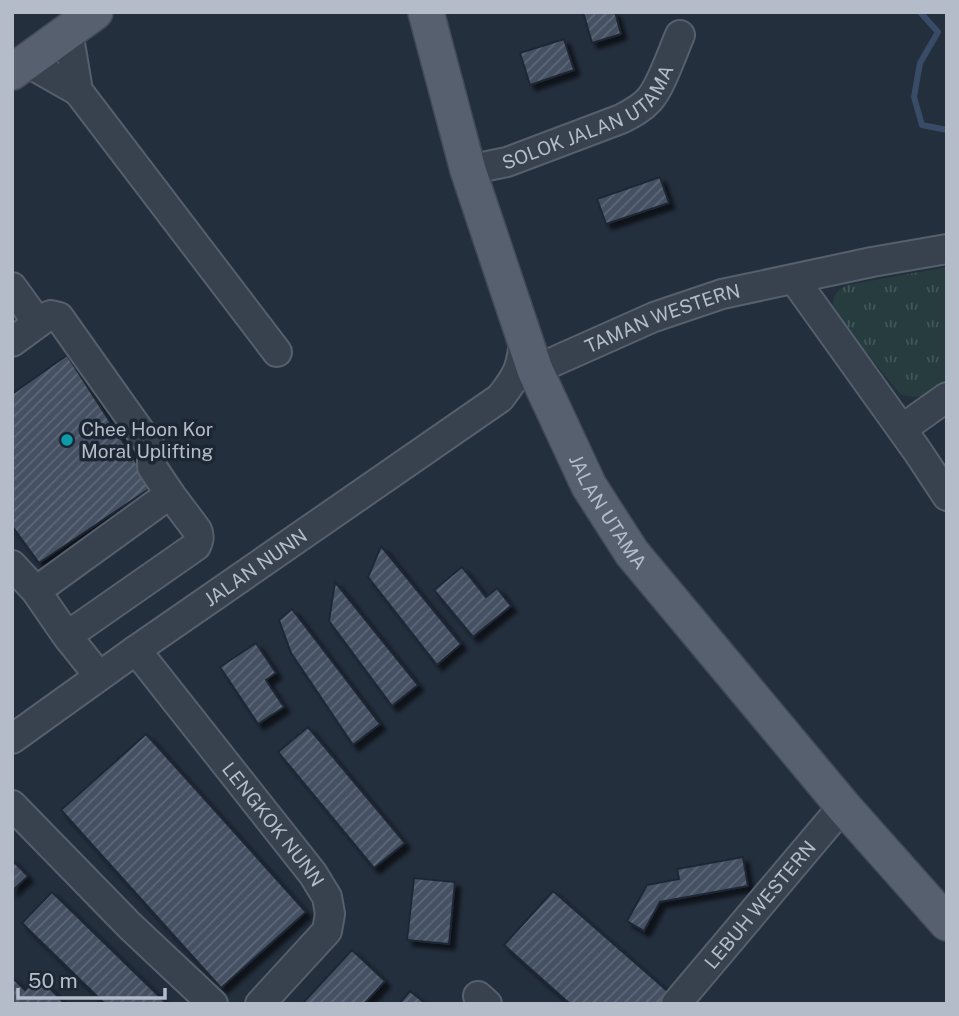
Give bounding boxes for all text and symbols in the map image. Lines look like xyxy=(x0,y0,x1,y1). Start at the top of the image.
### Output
street label: SOLOK JALAN UTAMA xyxy=(499,62,678,174)
street label: TAMAN WESTERN xyxy=(581,279,742,357)
place label: Chee Hoon Kor Moral Uplifting xyxy=(81,418,214,462)
marker: Chee Hoon Kor Moral Uplifting xyxy=(59,432,75,448)
street label: JALAN UTAMA xyxy=(565,451,652,573)
street label: JALAN NUNN xyxy=(200,524,311,610)
street label: LENGKOK NUNN xyxy=(218,758,329,890)
street label: LEBUH WESTERN xyxy=(700,836,820,973)
scale bar xyxy=(18,956,164,1000)
text: 50 m xyxy=(28,968,78,993)

